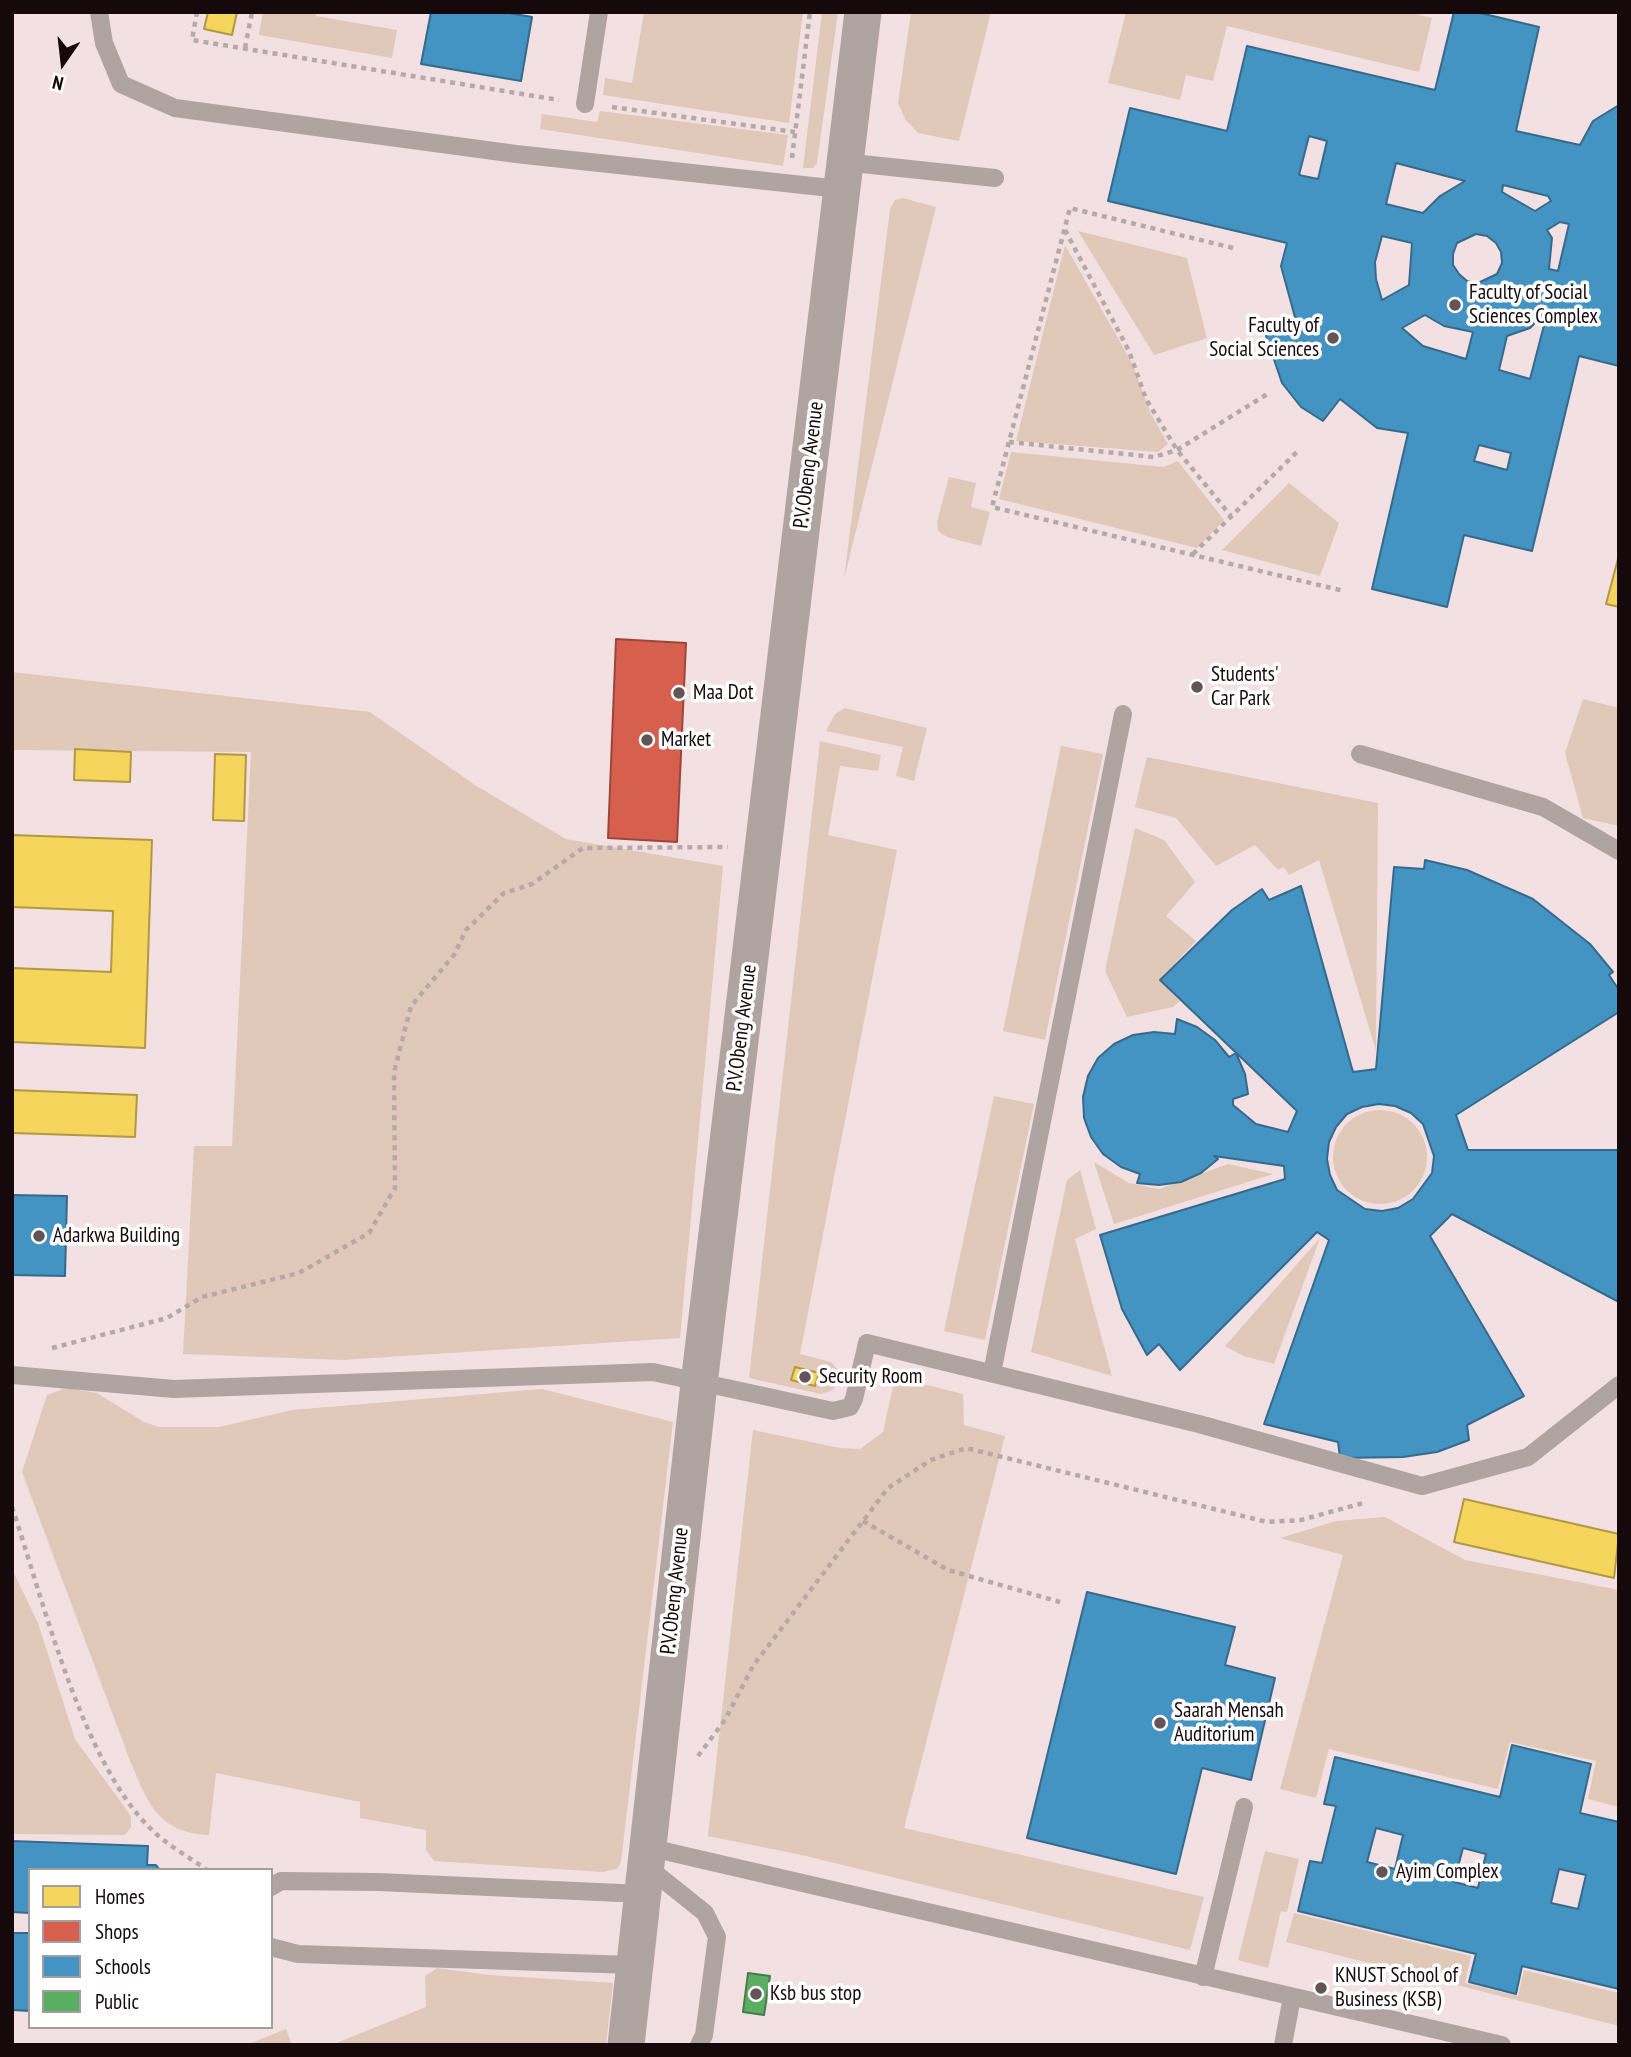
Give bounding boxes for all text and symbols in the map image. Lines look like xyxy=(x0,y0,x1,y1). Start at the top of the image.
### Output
north arrow xyxy=(28,28,98,98)
text: N xyxy=(50,70,66,96)
place label: Faculty of Social Sciences Complex xyxy=(1469,280,1598,330)
marker: Faculty of Social Sciences Complex xyxy=(1447,297,1463,313)
place label: Faculty of Social Sciences xyxy=(1209,313,1319,363)
marker: Faculty of Social Sciences xyxy=(1325,330,1341,346)
street label: P.V.Obeng Avenue xyxy=(789,400,829,530)
place label: Students' Car Park xyxy=(1211,662,1279,712)
marker: Students' Car Park xyxy=(1189,679,1205,695)
place label: Maa Dot xyxy=(693,680,754,706)
marker: Maa Dot xyxy=(671,685,687,701)
place label: Market xyxy=(661,727,711,753)
marker: Market xyxy=(639,732,655,748)
street label: P.V.Obeng Avenue xyxy=(722,963,762,1093)
place label: Adarkwa Building xyxy=(53,1223,180,1249)
marker: Adarkwa Building xyxy=(31,1228,47,1244)
place label: Security Room xyxy=(819,1364,922,1390)
marker: Security Room xyxy=(797,1369,813,1385)
street label: P.V.Obeng Avenue xyxy=(656,1526,694,1656)
place label: Saarah Mensah Auditorium xyxy=(1174,1698,1284,1748)
marker: Saarah Mensah Auditorium xyxy=(1152,1715,1168,1731)
place label: Ayim Complex xyxy=(1396,1859,1499,1885)
marker: Ayim Complex xyxy=(1374,1864,1390,1880)
legend xyxy=(28,1868,273,2029)
text: Homes xyxy=(95,1883,145,1910)
text: Shops xyxy=(95,1918,139,1945)
text: Schools xyxy=(95,1953,151,1980)
place label: KNUST School of Business (KSB) xyxy=(1335,1963,1458,2013)
marker: KNUST School of Business (KSB) xyxy=(1313,1980,1329,1996)
place label: Ksb bus stop xyxy=(770,1981,861,2007)
marker: Ksb bus stop xyxy=(748,1986,764,2002)
text: Public xyxy=(95,1988,139,2015)

